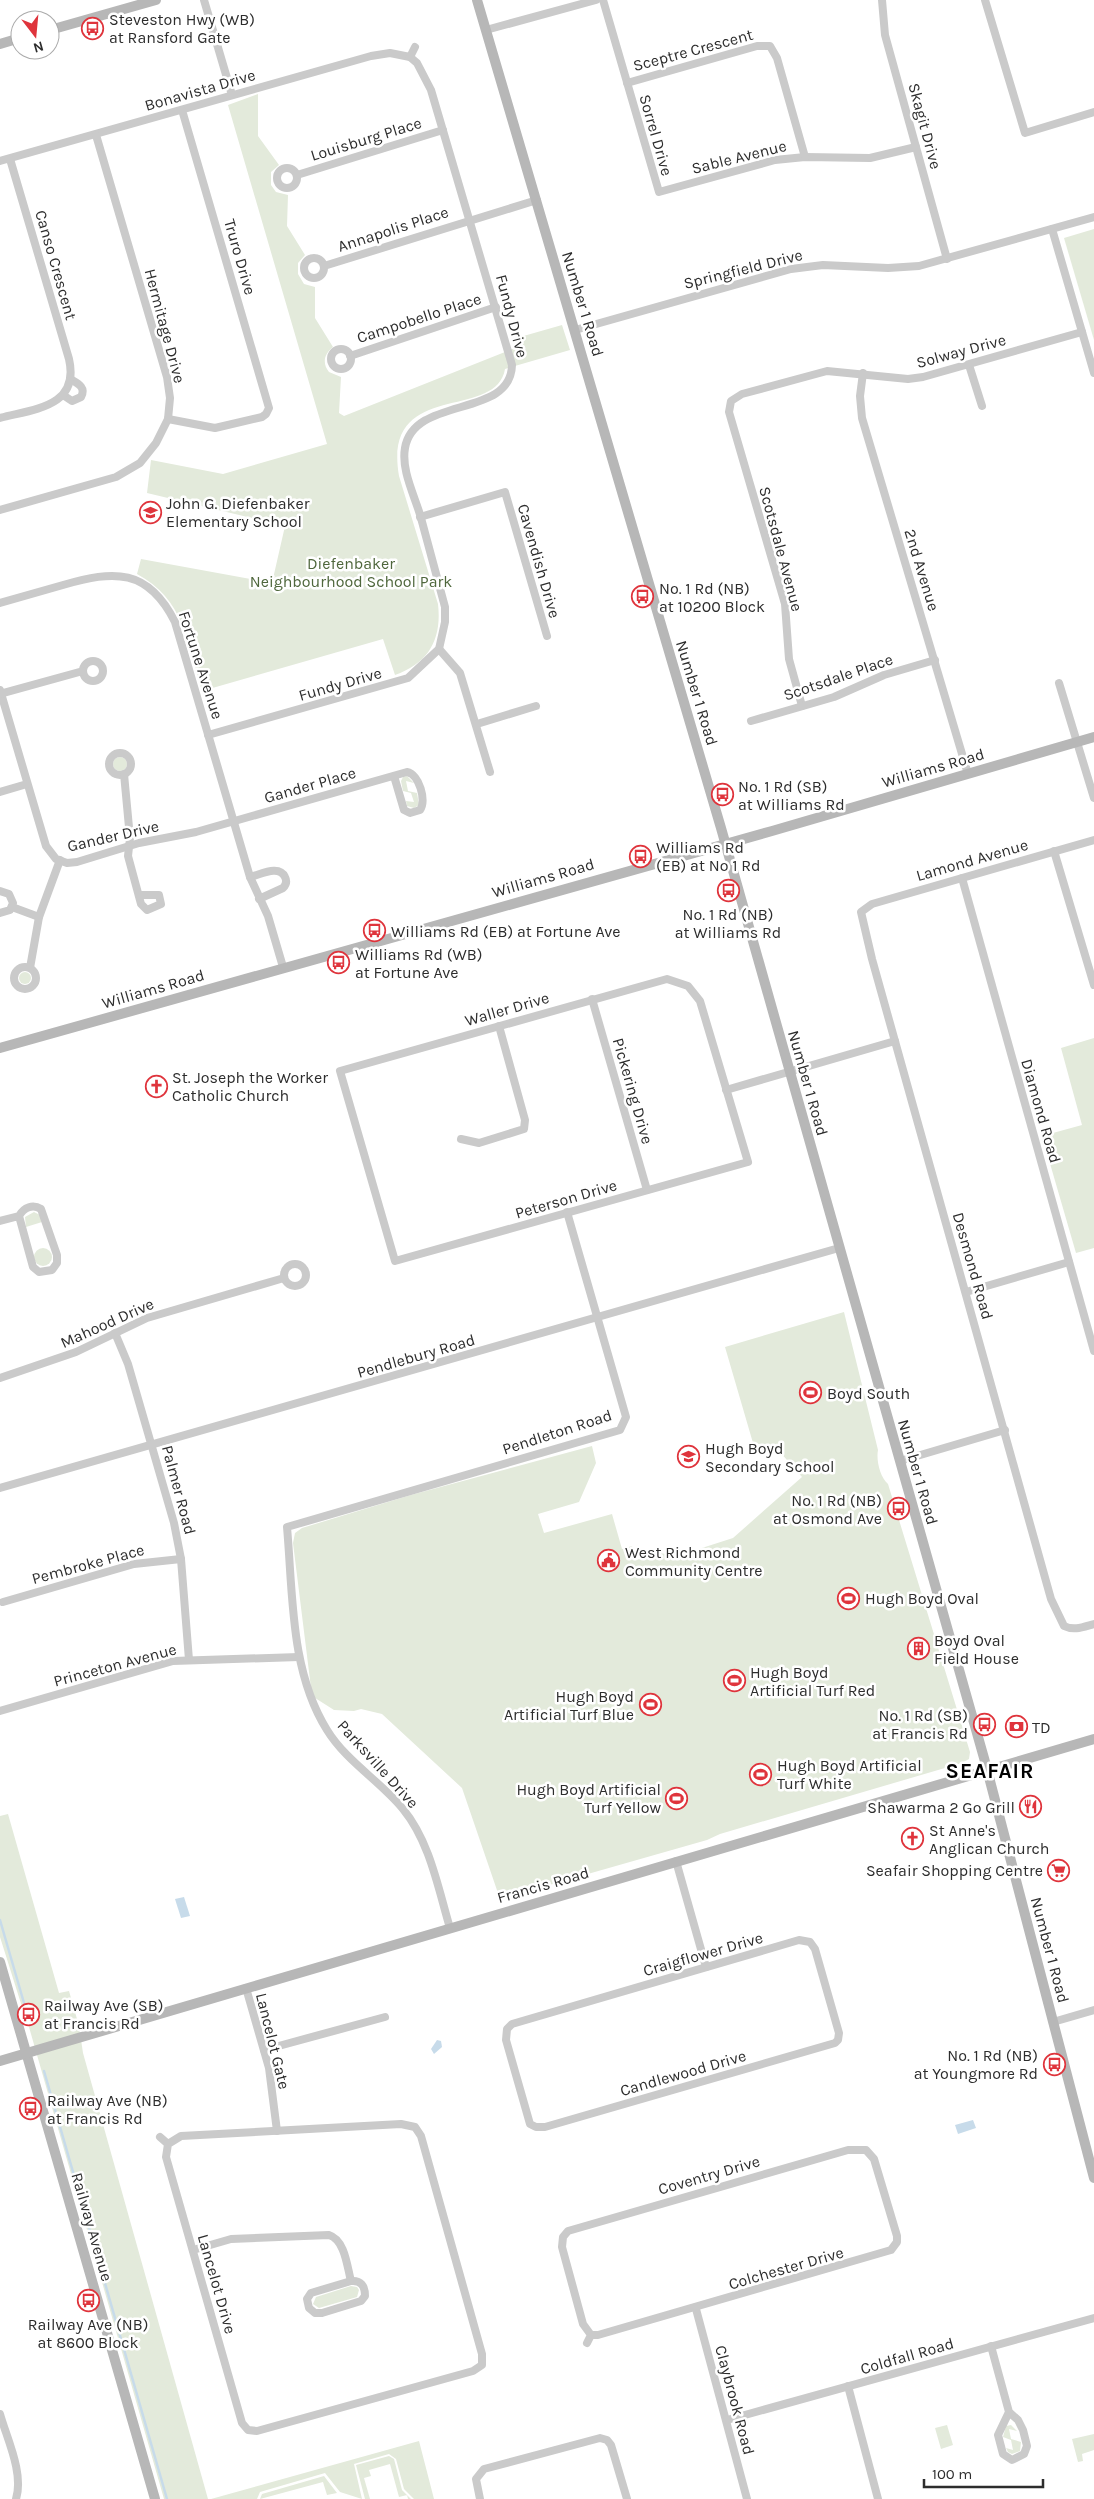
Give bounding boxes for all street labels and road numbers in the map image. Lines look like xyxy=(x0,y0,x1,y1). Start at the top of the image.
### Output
street label: Sceptre Crescent xyxy=(631,25,755,75)
street label: Bonavista Drive xyxy=(142,65,258,115)
street label: Skagit Drive xyxy=(904,81,946,171)
street label: Sorrel Drive xyxy=(635,92,677,178)
street label: Louisburg Place xyxy=(308,113,424,165)
street label: Sable Avenue xyxy=(690,136,788,178)
street label: Annapolis Place xyxy=(335,202,451,256)
street label: Canso Crescent xyxy=(31,208,81,322)
street label: Truro Drive xyxy=(220,217,260,297)
street label: Springfield Drive xyxy=(682,245,804,293)
street label: Number 1 Road xyxy=(558,249,608,359)
street label: Hermitage Drive xyxy=(141,267,189,385)
street label: Fundy Drive xyxy=(492,272,532,360)
street label: Campobello Place xyxy=(354,289,484,347)
street label: Solway Drive xyxy=(914,330,1008,372)
street label: Scotsdale Avenue xyxy=(755,484,807,614)
street label: Cavendish Drive xyxy=(514,502,564,620)
street label: 2nd Avenue xyxy=(901,527,943,613)
street label: Fortune Avenue xyxy=(175,609,227,721)
street label: Number 1 Road xyxy=(672,638,722,748)
street label: Scotsdale Place xyxy=(781,649,895,705)
street label: Fundy Drive xyxy=(296,663,384,705)
street label: Williams Road xyxy=(880,744,986,792)
street label: Gander Place xyxy=(262,763,358,807)
street label: Gander Drive xyxy=(65,816,161,856)
street label: Lamond Avenue xyxy=(914,835,1030,885)
street label: Williams Road xyxy=(490,854,596,902)
street label: Williams Road xyxy=(100,965,206,1013)
street label: Waller Drive xyxy=(463,988,551,1030)
street label: Number 1 Road xyxy=(784,1028,832,1138)
street label: Pickering Drive xyxy=(609,1036,657,1146)
street label: Diamond Road xyxy=(1017,1057,1065,1165)
street label: Peterson Drive xyxy=(513,1175,619,1223)
street label: Desmond Road xyxy=(949,1210,997,1322)
street label: Mahood Drive xyxy=(57,1294,157,1352)
street label: Pendlebury Road xyxy=(355,1330,477,1382)
street label: Pendleton Road xyxy=(500,1405,614,1459)
street label: Number 1 Road xyxy=(894,1417,942,1527)
street label: Palmer Road xyxy=(158,1443,200,1537)
street label: Pembroke Place xyxy=(30,1540,146,1588)
street label: Princeton Avenue xyxy=(51,1639,179,1691)
street label: Parksville Drive xyxy=(333,1716,423,1812)
street label: Francis Road xyxy=(495,1863,591,1907)
street label: Number 1 Road xyxy=(1027,1895,1073,2005)
street label: Craigflower Drive xyxy=(641,1928,765,1980)
street label: Lancelot Gate xyxy=(252,1991,294,2091)
street label: Candlewood Drive xyxy=(618,2046,748,2100)
street label: Coventry Drive xyxy=(656,2151,762,2199)
street label: Railway Avenue xyxy=(67,2170,117,2284)
street label: Lancelot Drive xyxy=(194,2232,240,2336)
street label: Colchester Drive xyxy=(726,2242,846,2294)
street label: Coldfall Road xyxy=(858,2334,956,2378)
street label: Claybrook Road xyxy=(711,2343,759,2457)

